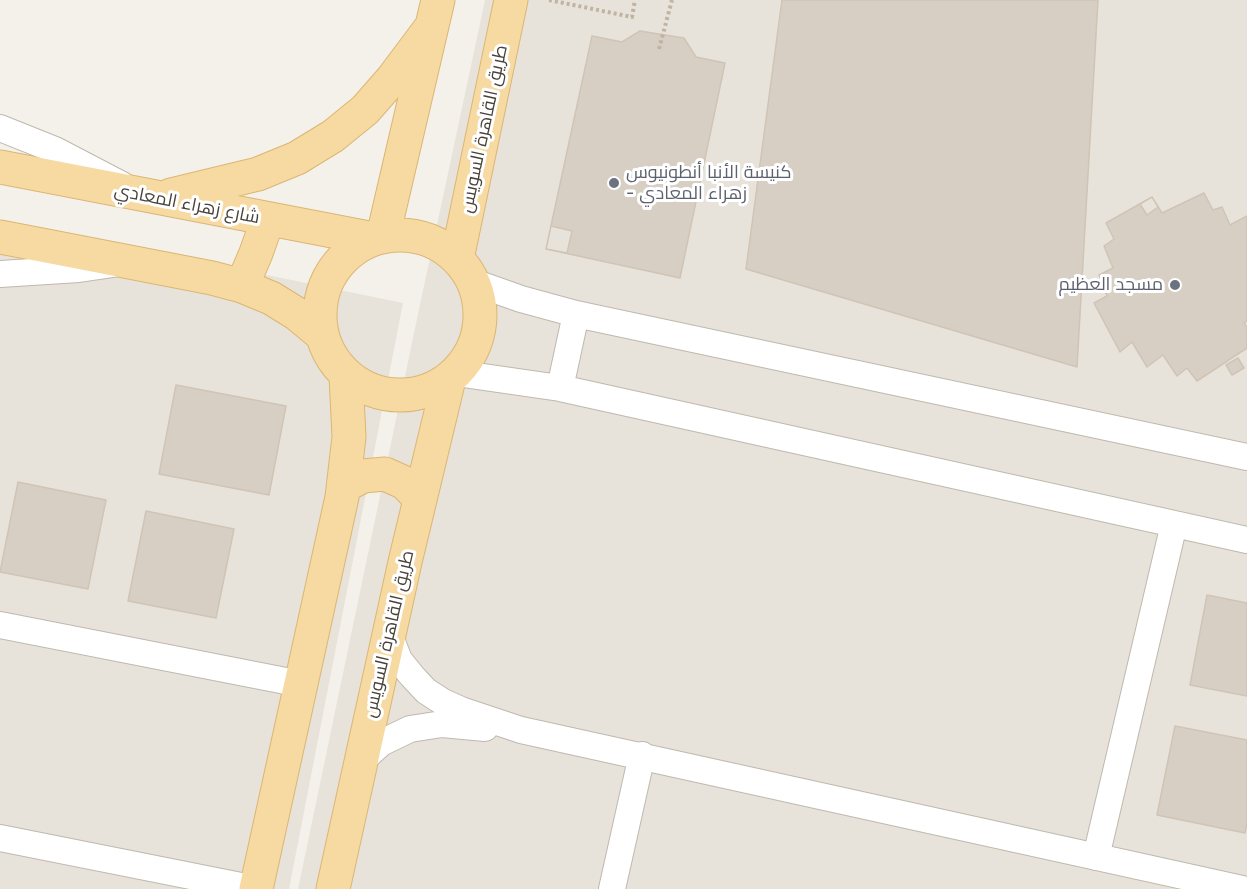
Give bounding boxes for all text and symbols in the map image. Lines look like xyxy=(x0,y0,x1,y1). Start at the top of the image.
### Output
street label: طريق القاهرة السويس xyxy=(456,43,512,215)
place label: كنيسة الأنبا أنطونيوس - زهراء المعادي xyxy=(626,162,792,204)
marker: كنيسة الأنبا أنطونيوس - زهراء المعادي xyxy=(607,176,621,190)
street label: شارع زهراء المعادي xyxy=(112,179,262,229)
place label: مسجد العظيم xyxy=(1059,274,1163,296)
marker: مسجد العظيم xyxy=(1168,278,1182,292)
street label: طريق القاهرة السويس xyxy=(359,548,419,720)

